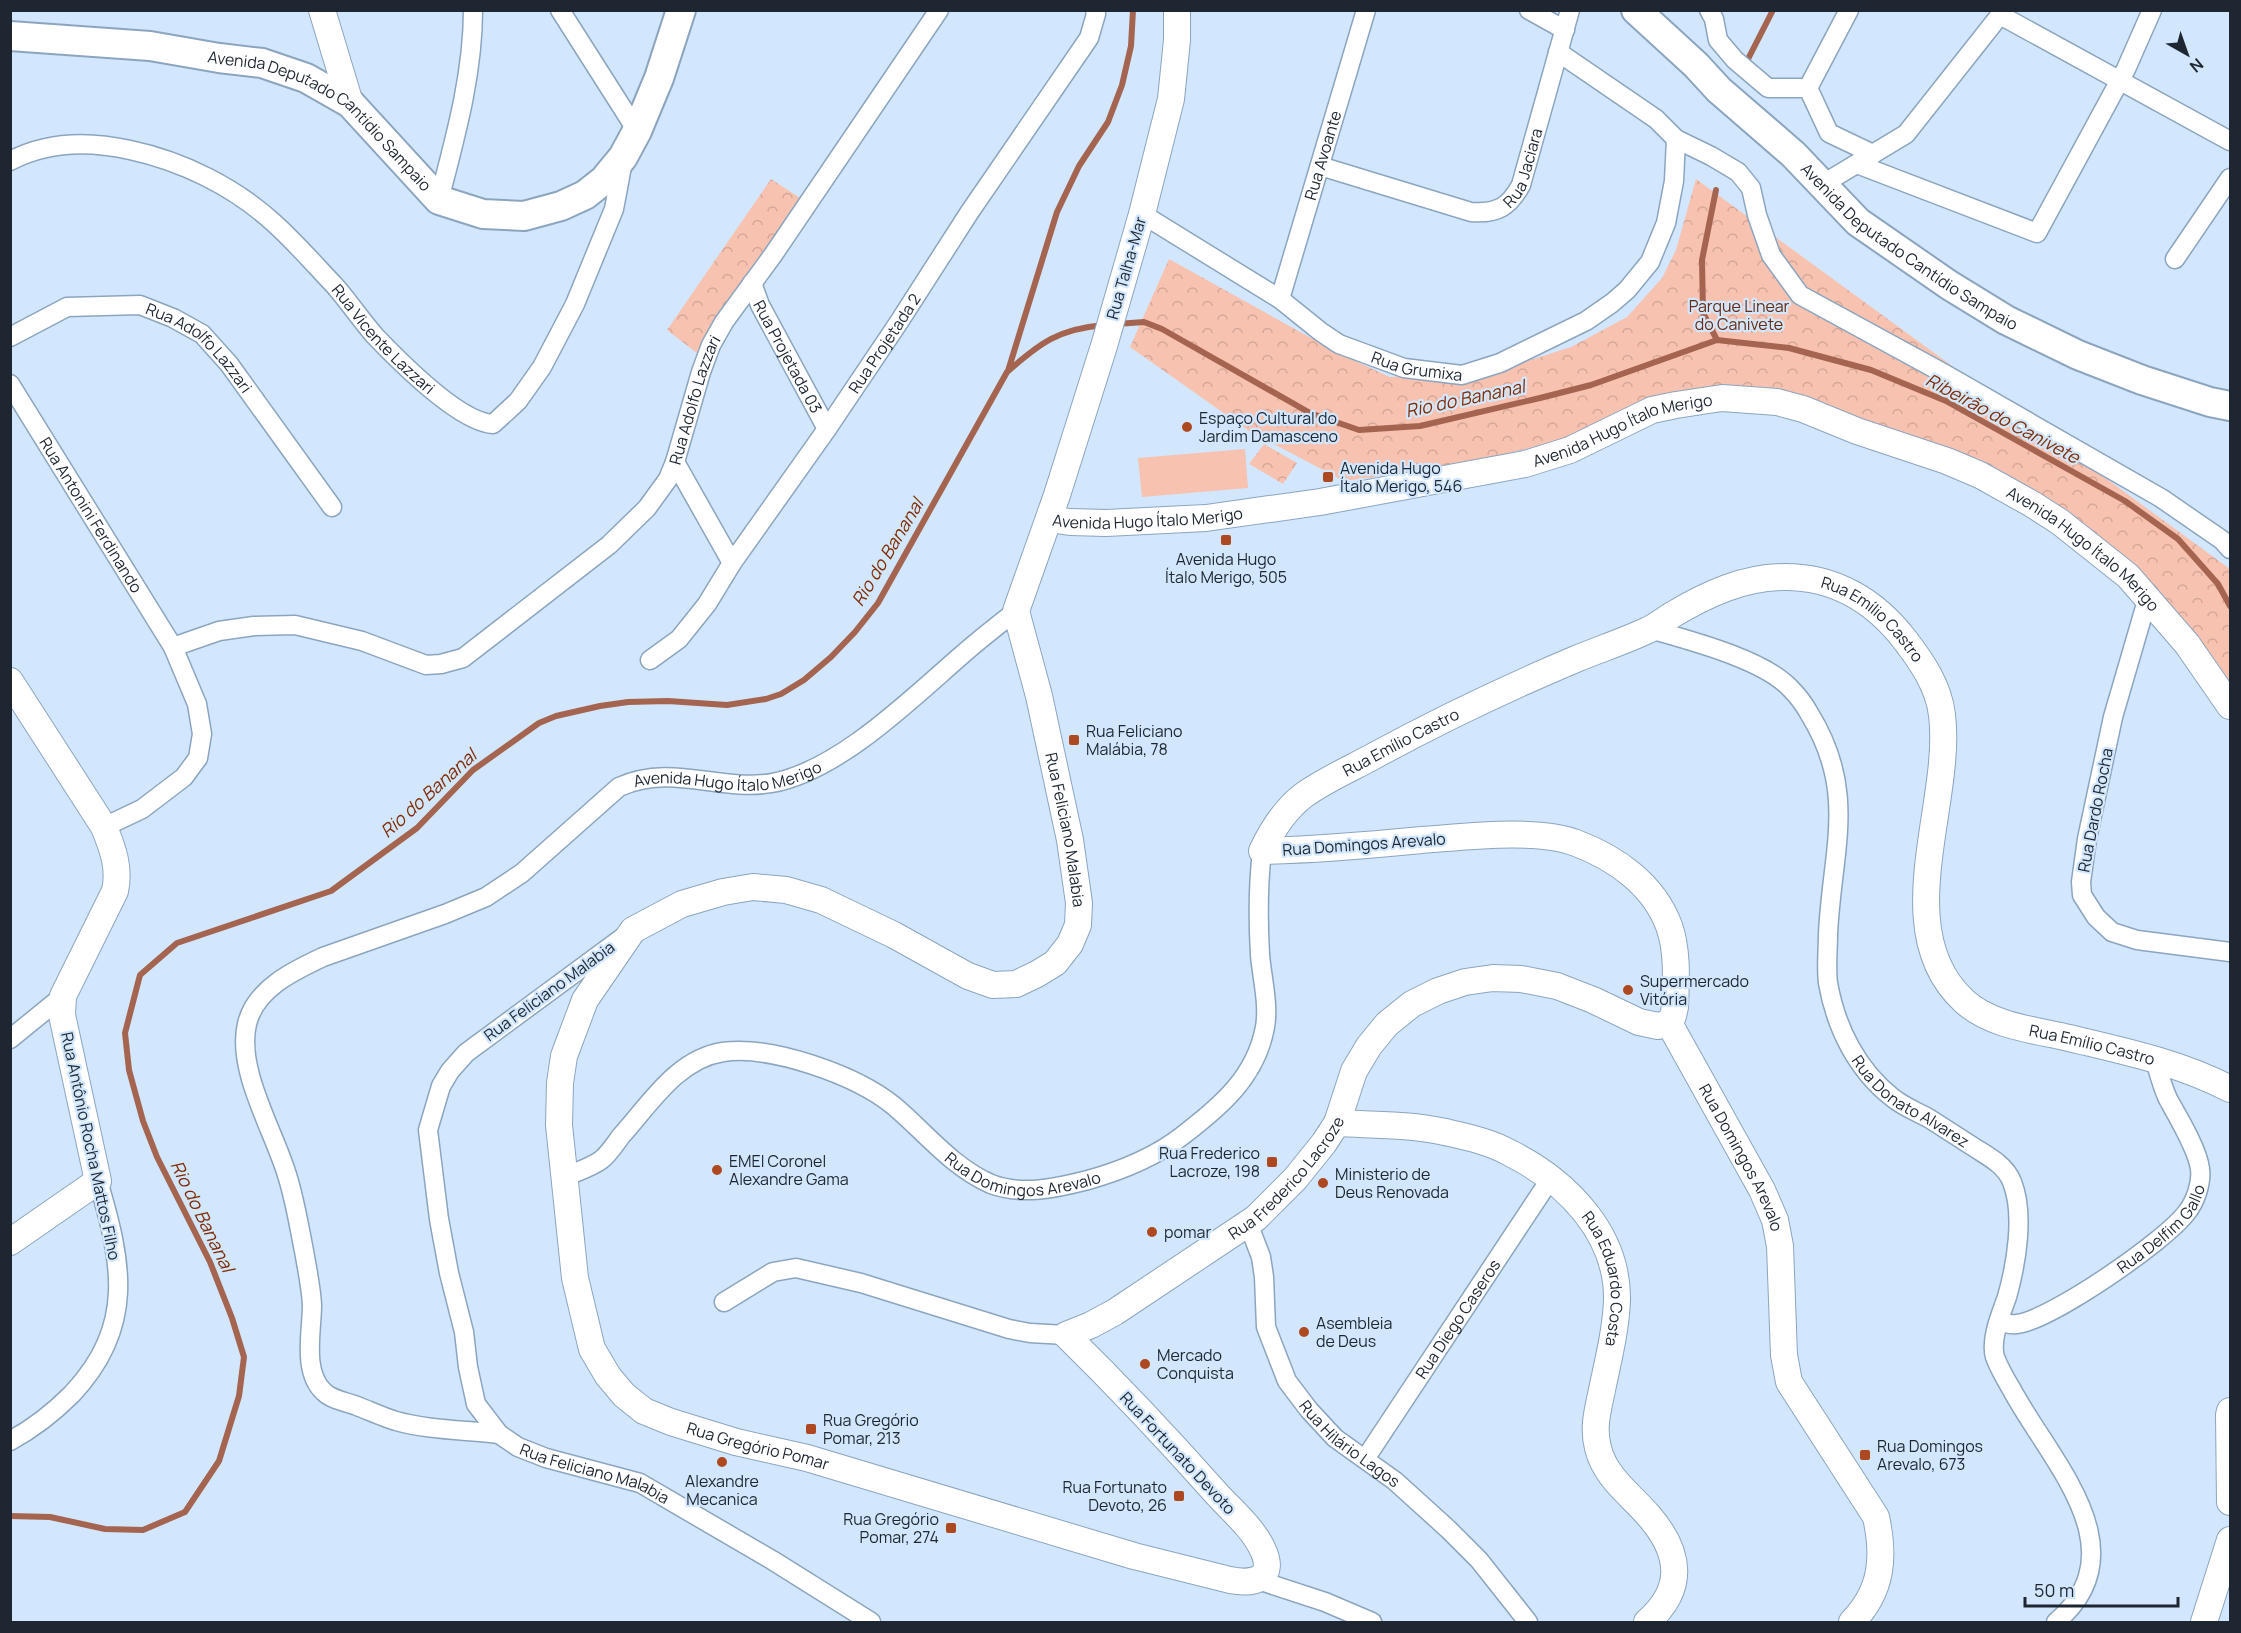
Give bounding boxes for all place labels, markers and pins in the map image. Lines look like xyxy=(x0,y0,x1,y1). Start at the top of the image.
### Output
place label: Espaço Cultural do Jardim Damasceno xyxy=(1199,407,1338,447)
marker: Espaço Cultural do Jardim Damasceno xyxy=(1180,420,1194,434)
place label: Avenida Hugo Ítalo Merigo, 546 xyxy=(1340,457,1462,497)
marker: Avenida Hugo Ítalo Merigo, 546 xyxy=(1321,470,1335,484)
marker: Avenida Hugo Ítalo Merigo, 505 xyxy=(1219,533,1233,547)
place label: Avenida Hugo Ítalo Merigo, 505 xyxy=(1165,548,1287,588)
place label: Rua Feliciano Malábia, 78 xyxy=(1086,720,1182,760)
marker: Rua Feliciano Malábia, 78 xyxy=(1067,733,1081,747)
place label: Supermercado Vitória xyxy=(1640,970,1749,1010)
marker: Supermercado Vitória xyxy=(1621,983,1635,997)
place label: Rua Frederico Lacroze, 198 xyxy=(1159,1142,1260,1182)
place label: EMEI Coronel Alexandre Gama xyxy=(729,1150,849,1190)
marker: Rua Frederico Lacroze, 198 xyxy=(1265,1155,1279,1169)
marker: EMEI Coronel Alexandre Gama xyxy=(710,1163,724,1177)
place label: Ministerio de Deus Renovada xyxy=(1335,1163,1449,1203)
marker: Ministerio de Deus Renovada xyxy=(1316,1176,1330,1190)
place label: pomar xyxy=(1164,1221,1211,1243)
marker: pomar xyxy=(1145,1225,1159,1239)
place label: Asembleia de Deus xyxy=(1316,1312,1392,1352)
marker: Asembleia de Deus xyxy=(1297,1325,1311,1339)
place label: Mercado Conquista xyxy=(1157,1344,1234,1384)
marker: Mercado Conquista xyxy=(1138,1357,1152,1371)
place label: Rua Gregório Pomar, 213 xyxy=(823,1409,919,1449)
marker: Rua Gregório Pomar, 213 xyxy=(804,1422,818,1436)
place label: Rua Domingos Arevalo, 673 xyxy=(1877,1435,1983,1475)
marker: Rua Domingos Arevalo, 673 xyxy=(1858,1448,1872,1462)
marker: Alexandre Mecanica xyxy=(715,1455,729,1469)
place label: Alexandre Mecanica xyxy=(685,1470,759,1510)
place label: Rua Fortunato Devoto, 26 xyxy=(1062,1476,1167,1516)
marker: Rua Fortunato Devoto, 26 xyxy=(1172,1489,1186,1503)
place label: Rua Gregório Pomar, 274 xyxy=(843,1508,939,1548)
marker: Rua Gregório Pomar, 274 xyxy=(944,1521,958,1535)

